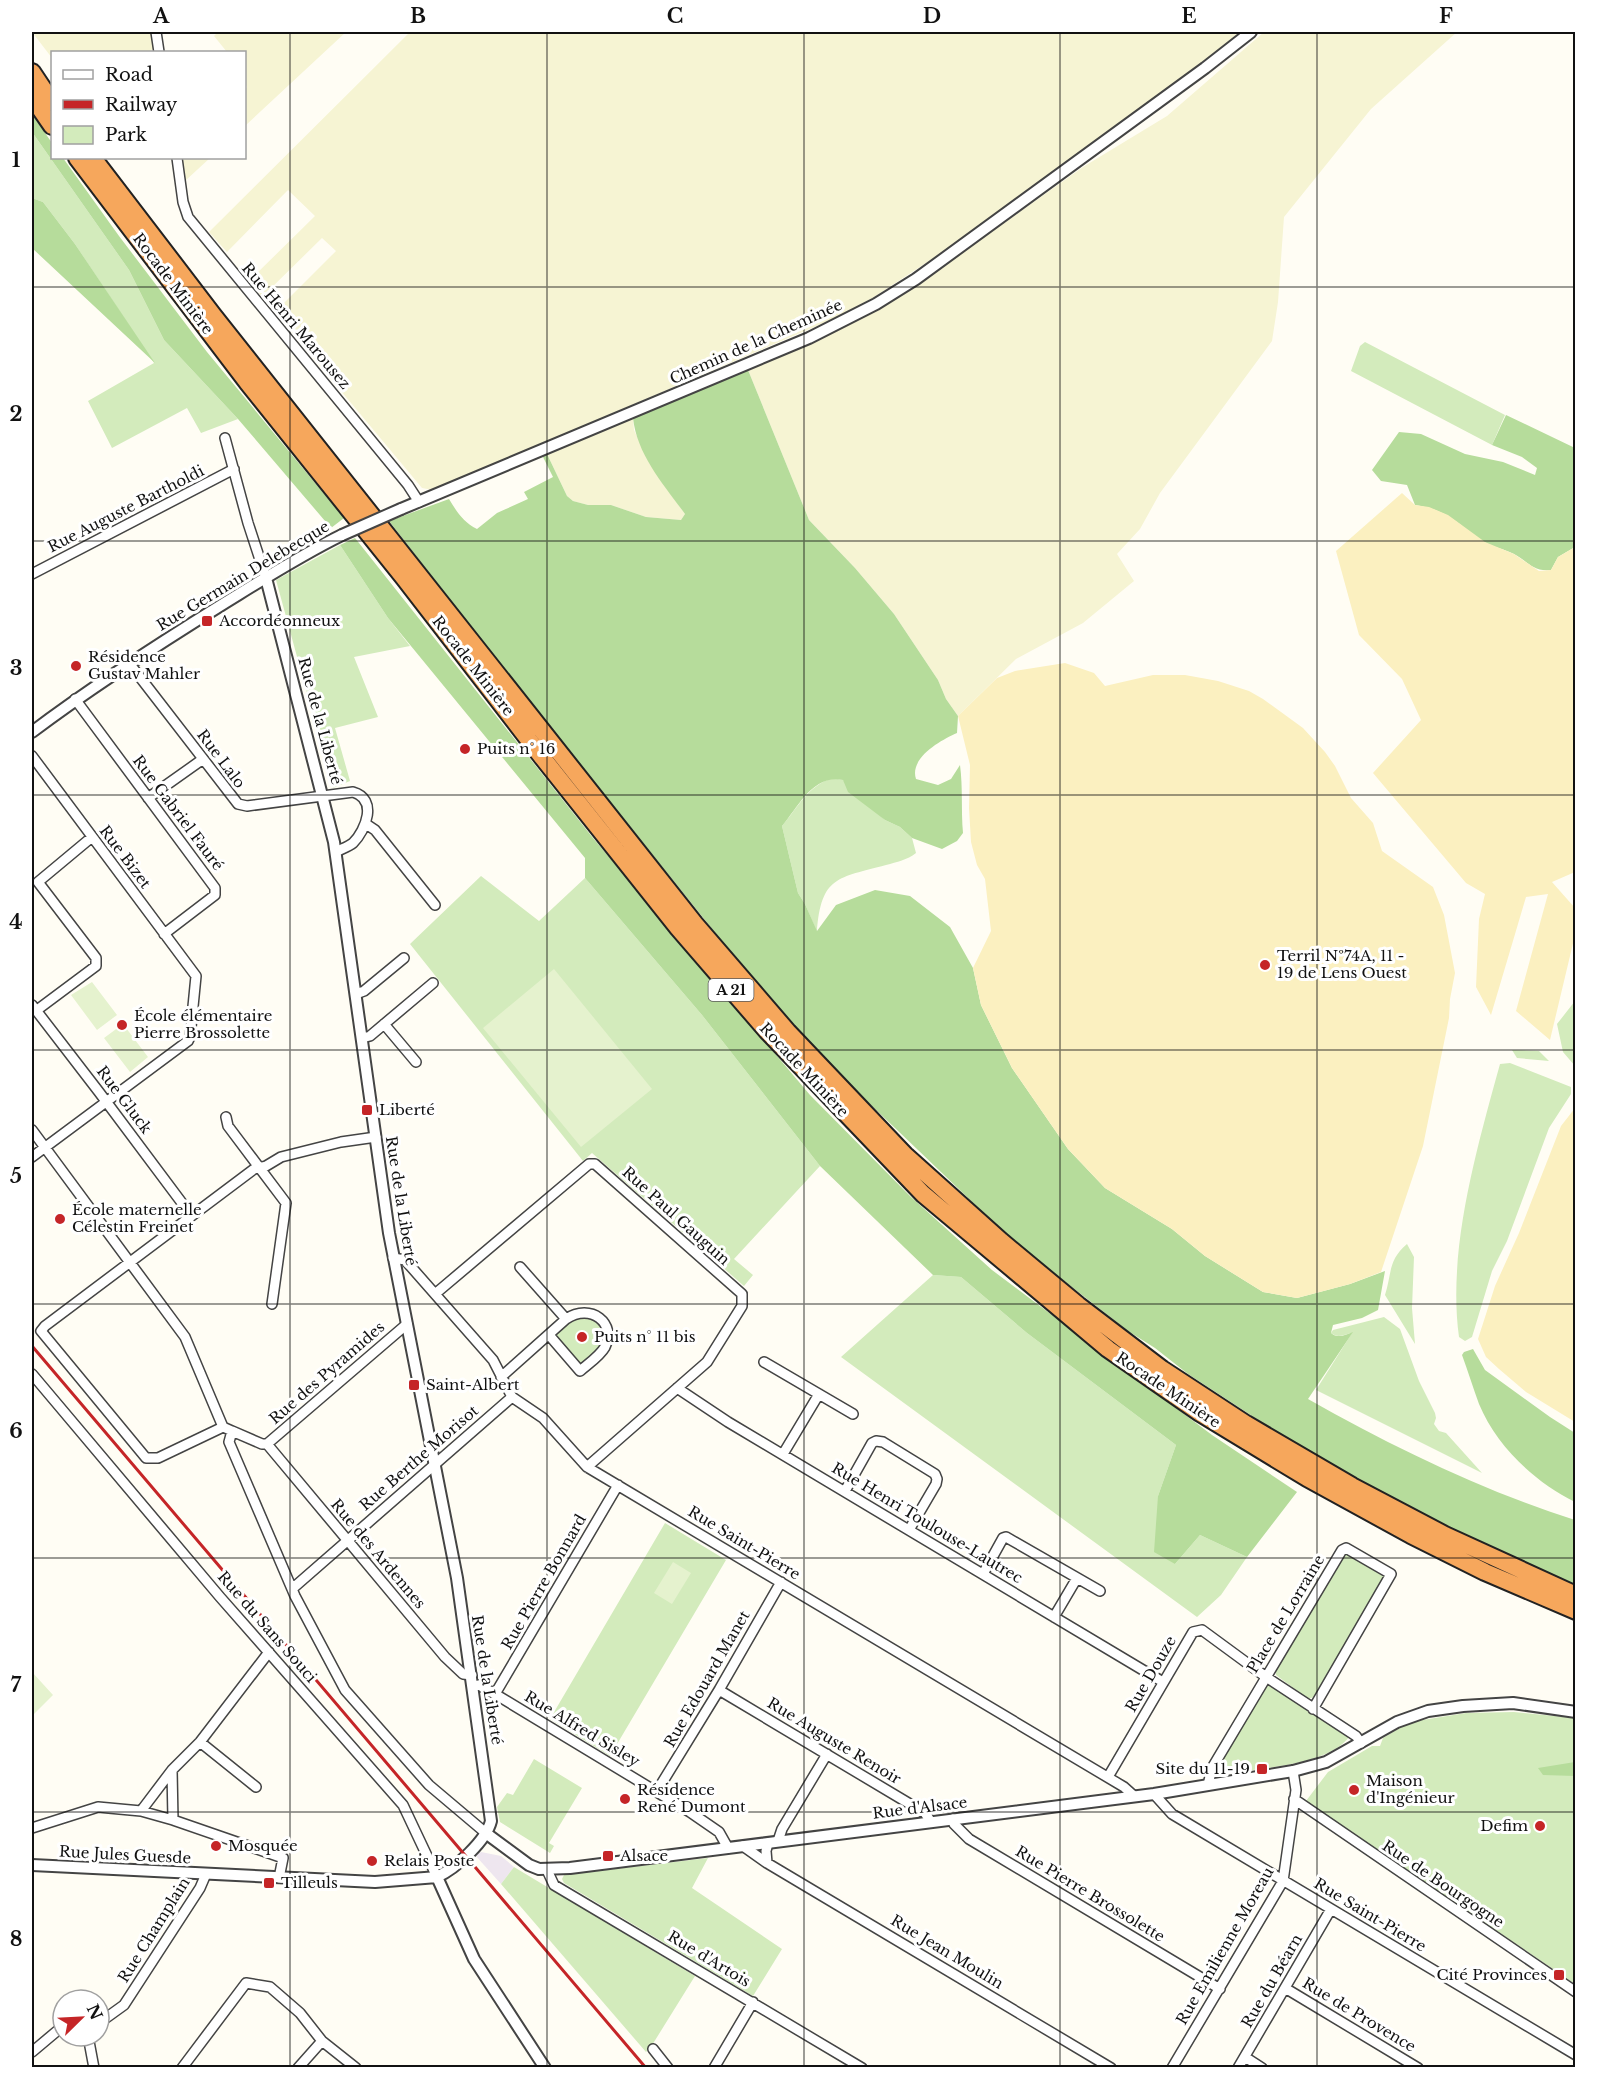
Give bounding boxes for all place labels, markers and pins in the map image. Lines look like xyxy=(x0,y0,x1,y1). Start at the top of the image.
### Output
place label: Accordéonneux xyxy=(218,611,340,630)
marker: Accordéonneux xyxy=(200,614,214,628)
place label: Résidence Gustav Mahler xyxy=(88,647,201,683)
marker: Résidence Gustav Mahler xyxy=(69,659,83,673)
place label: Puits n° 16 xyxy=(477,739,555,758)
marker: Puits n° 16 xyxy=(458,742,472,756)
place label: Terril №74A, 11 - 19 de Lens Ouest xyxy=(1277,946,1407,982)
marker: Terril №74A, 11 - 19 de Lens Ouest xyxy=(1258,958,1272,972)
place label: École élémentaire Pierre Brossolette xyxy=(134,1006,272,1042)
marker: École élémentaire Pierre Brossolette xyxy=(115,1018,129,1032)
place label: Liberté xyxy=(379,1100,435,1119)
marker: Liberté xyxy=(360,1103,374,1117)
place label: École maternelle Célestin Freinet xyxy=(72,1200,202,1236)
marker: École maternelle Célestin Freinet xyxy=(53,1212,67,1226)
place label: Puits n° 11 bis xyxy=(594,1327,696,1346)
marker: Puits n° 11 bis xyxy=(575,1330,589,1344)
place label: Saint-Albert xyxy=(426,1375,520,1394)
marker: Saint-Albert xyxy=(407,1378,421,1392)
place label: Site du 11-19 xyxy=(1155,1759,1250,1778)
marker: Site du 11-19 xyxy=(1255,1762,1269,1776)
place label: Maison d'Ingénieur xyxy=(1366,1771,1456,1807)
place label: Résidence René Dumont xyxy=(637,1780,746,1816)
marker: Maison d'Ingénieur xyxy=(1347,1783,1361,1797)
marker: Résidence René Dumont xyxy=(618,1792,632,1806)
place label: Defim xyxy=(1480,1816,1528,1835)
marker: Defim xyxy=(1533,1819,1547,1833)
place label: Mosquée xyxy=(228,1836,298,1855)
marker: Mosquée xyxy=(209,1839,223,1853)
place label: Alsace xyxy=(619,1846,668,1865)
marker: Alsace xyxy=(601,1849,615,1863)
place label: Relais Poste xyxy=(384,1851,474,1870)
marker: Relais Poste xyxy=(365,1854,379,1868)
place label: Tilleuls xyxy=(281,1873,338,1892)
marker: Tilleuls xyxy=(262,1876,276,1890)
place label: Cité Provinces xyxy=(1436,1965,1547,1984)
marker: Cité Provinces xyxy=(1552,1968,1566,1982)

